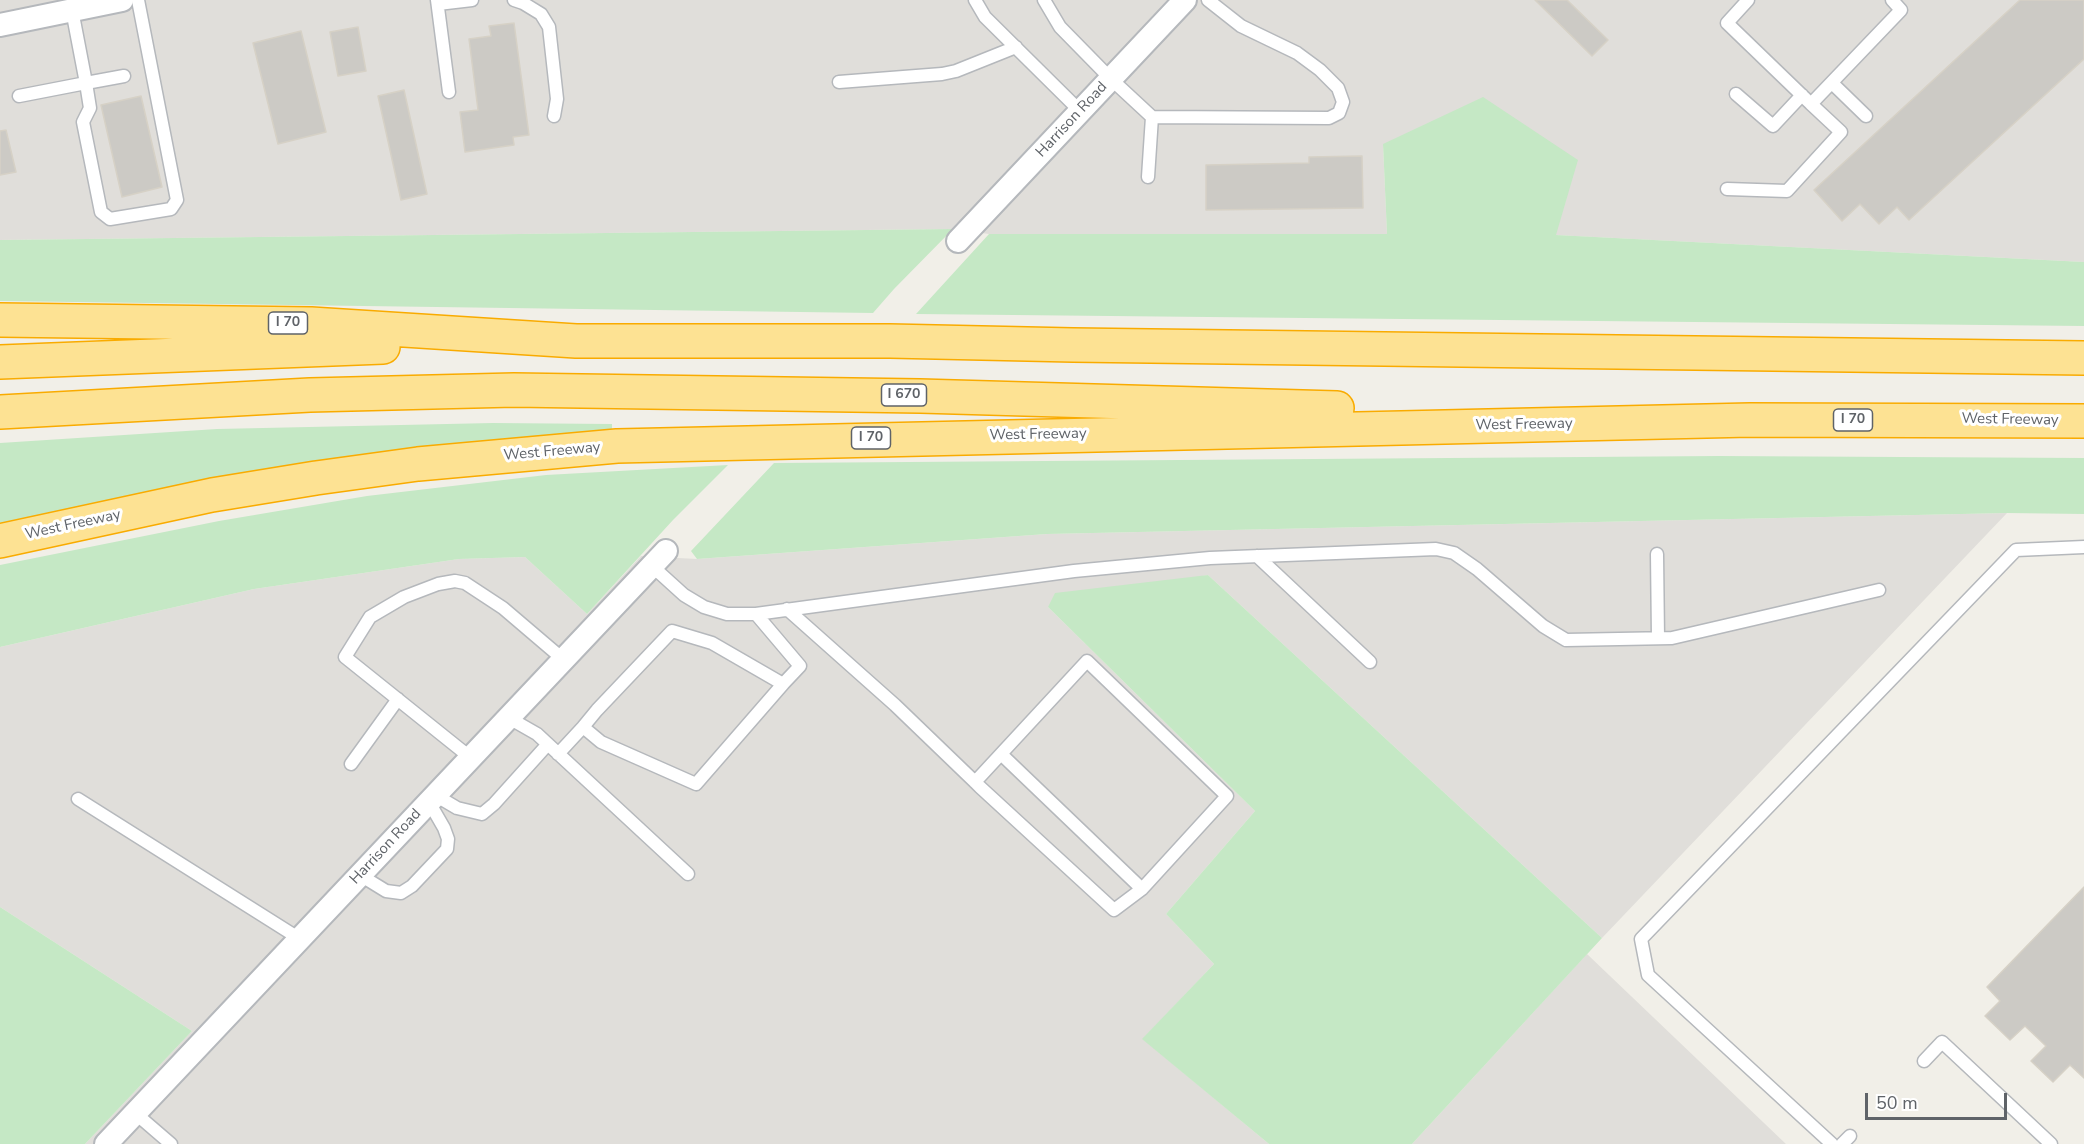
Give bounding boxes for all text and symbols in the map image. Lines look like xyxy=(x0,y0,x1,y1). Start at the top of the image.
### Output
street label: Harrison Road xyxy=(1033,79,1111,161)
road number: I 70 xyxy=(268,312,308,334)
road number: I 670 xyxy=(882,384,926,406)
road number: I 70 xyxy=(1834,409,1872,431)
street label: West Freeway xyxy=(1961,410,2059,430)
street label: West Freeway xyxy=(1475,415,1573,435)
street label: West Freeway xyxy=(989,425,1087,445)
road number: I 70 xyxy=(852,427,890,449)
street label: West Freeway xyxy=(503,439,601,465)
street label: West Freeway xyxy=(24,506,122,544)
street label: Harrison Road xyxy=(347,806,425,888)
scale bar xyxy=(1868,1081,2010,1119)
text: 50 m xyxy=(1876,1091,1918,1115)

